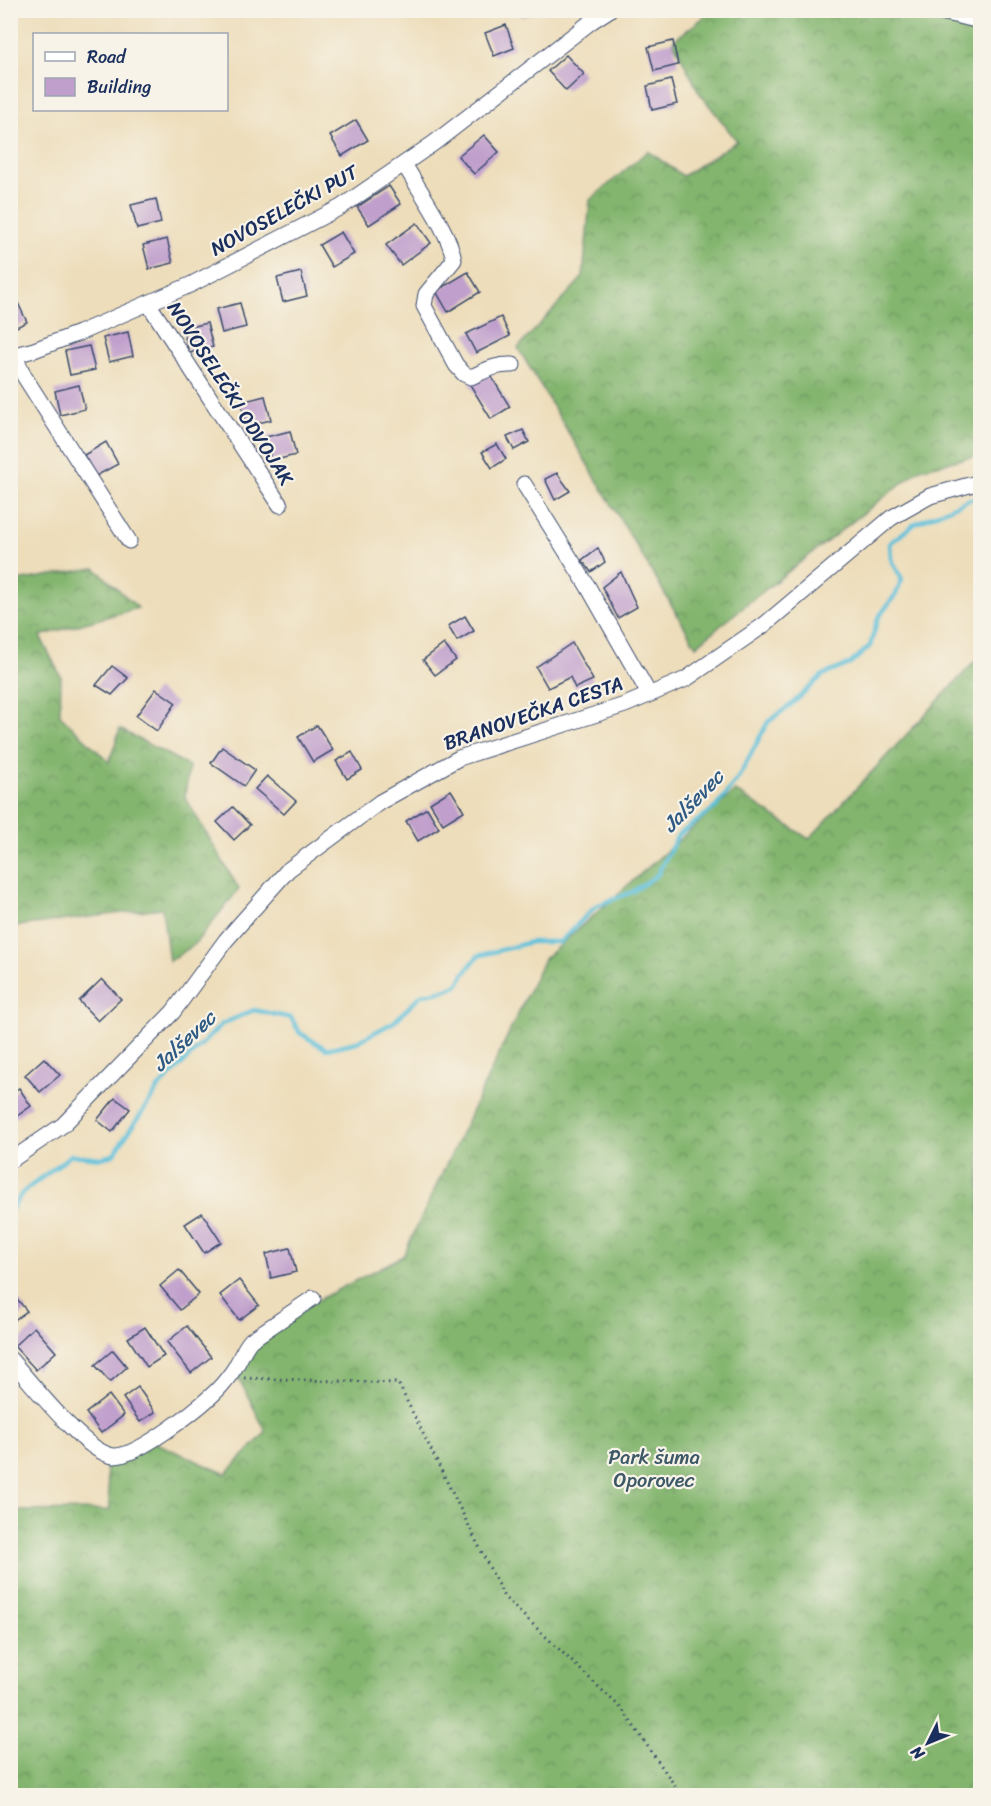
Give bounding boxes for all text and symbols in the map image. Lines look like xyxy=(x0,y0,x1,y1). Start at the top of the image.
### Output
legend xyxy=(33,33,228,111)
text: Road xyxy=(87,41,127,73)
text: Building xyxy=(87,71,151,103)
street label: NOVOSELEČKI PUT xyxy=(204,154,367,266)
street label: NOVOSELEČKI ODVOJAK xyxy=(158,294,304,493)
street label: BRANOVEČKA CESTA xyxy=(439,666,628,761)
water label: Jalševec xyxy=(653,759,735,842)
water label: Jalševec xyxy=(143,1000,226,1081)
park label: Park šuma Oporovec xyxy=(608,1440,700,1498)
north arrow xyxy=(898,1713,958,1773)
text: N xyxy=(902,1738,932,1768)

